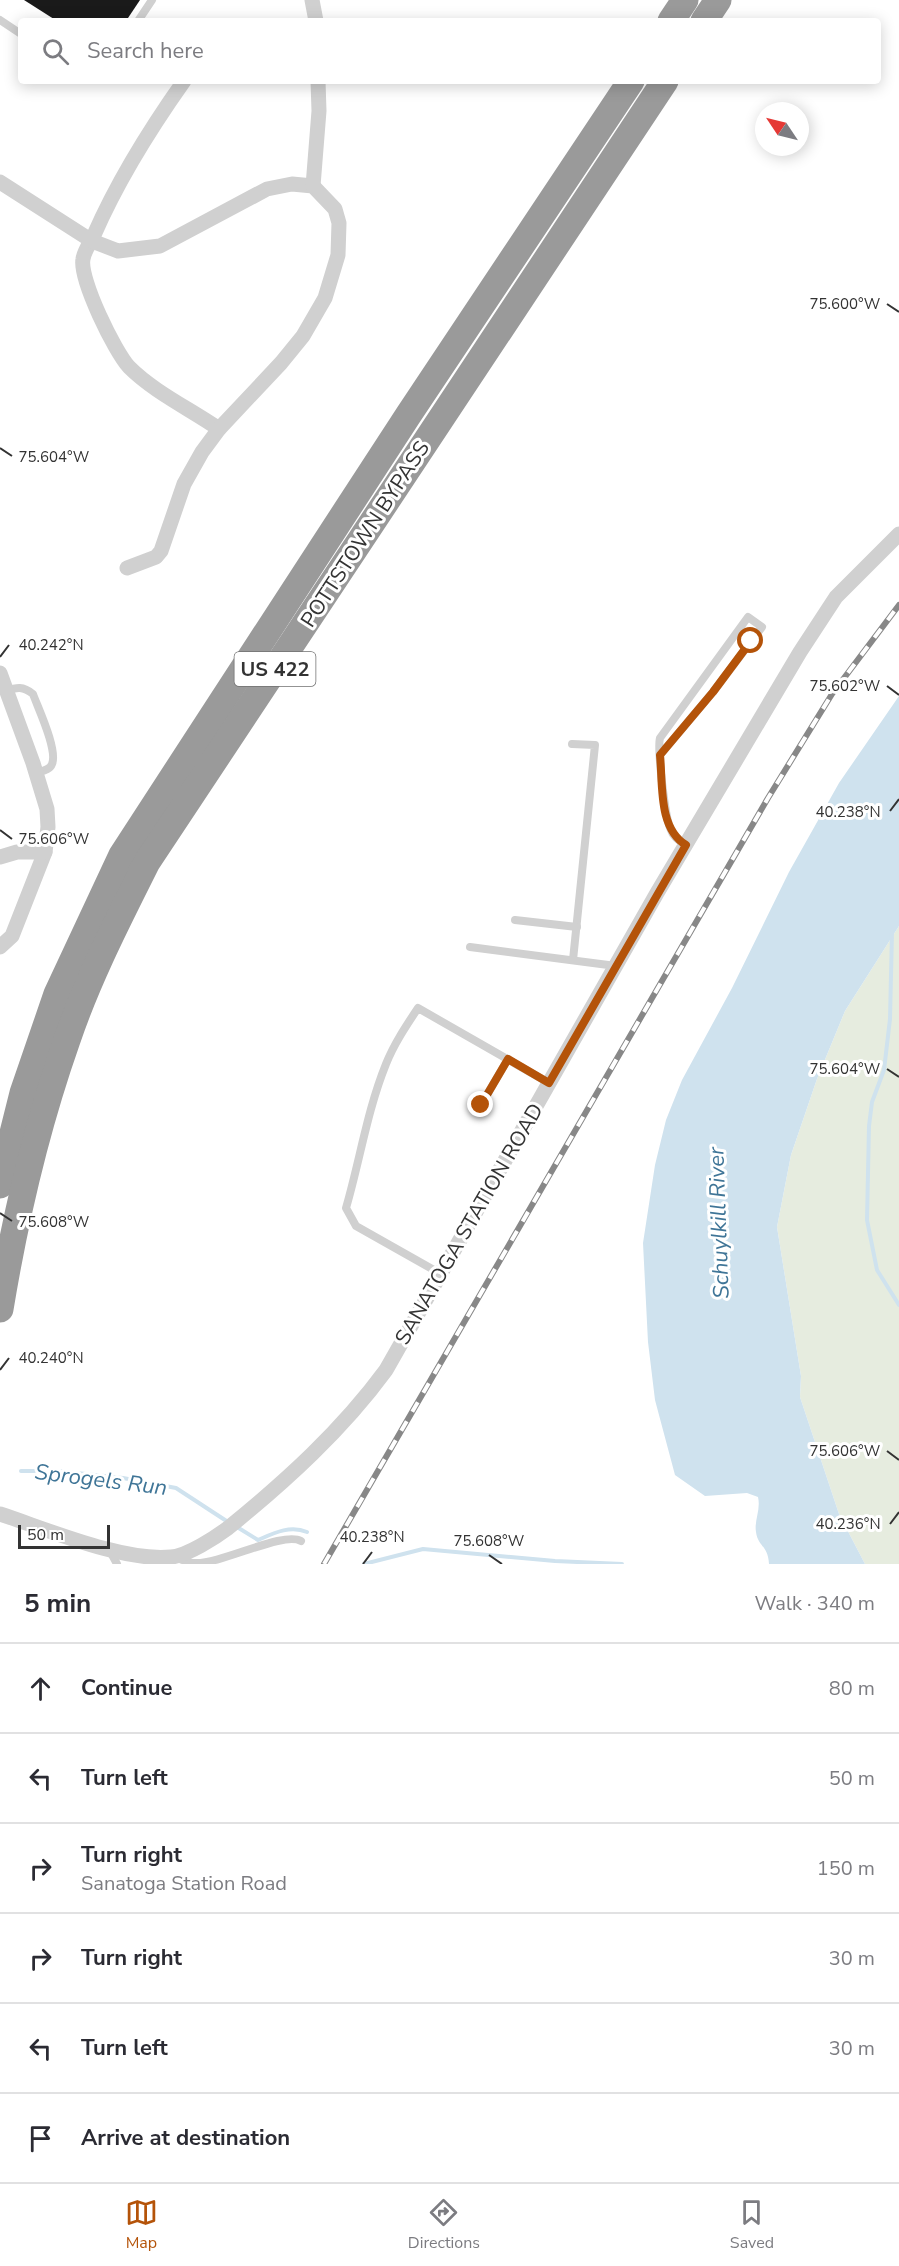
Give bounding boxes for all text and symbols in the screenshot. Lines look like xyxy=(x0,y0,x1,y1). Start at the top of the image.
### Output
search box xyxy=(18,18,881,84)
icon: search xyxy=(39,35,72,68)
text: Search here xyxy=(87,36,204,66)
north arrow xyxy=(755,102,809,156)
text: 75.600°W xyxy=(810,294,881,314)
street label: POTTSTOWN BYPASS xyxy=(294,435,436,633)
text: 75.604°W xyxy=(19,447,90,467)
route start xyxy=(737,627,763,653)
text: 40.242°N xyxy=(18,635,84,655)
road number: US 422 xyxy=(234,652,316,686)
text: 75.602°W xyxy=(810,676,881,696)
text: 40.238°N xyxy=(815,802,881,822)
text: 75.606°W xyxy=(19,829,90,849)
text: 75.604°W xyxy=(810,1059,881,1079)
route end xyxy=(467,1091,493,1117)
street label: SANATOGA STATION ROAD xyxy=(388,1098,550,1350)
water label: Schuylkill River xyxy=(701,1146,737,1299)
text: 75.608°W xyxy=(19,1212,90,1232)
text: 40.240°N xyxy=(18,1348,84,1368)
text: 75.606°W xyxy=(810,1441,881,1461)
water label: Sprogels Run xyxy=(33,1457,169,1503)
text: 40.236°N xyxy=(815,1514,881,1534)
scale bar xyxy=(18,1522,110,1550)
text: 50 m xyxy=(27,1524,64,1546)
text: 40.238°N xyxy=(339,1527,405,1547)
text: 75.608°W xyxy=(454,1531,525,1551)
text: 5 min xyxy=(24,1586,91,1621)
text: Walk · 340 m xyxy=(755,1590,875,1617)
icon: ahead xyxy=(24,1672,57,1705)
text: Continue xyxy=(81,1673,172,1703)
text: 80 m xyxy=(829,1675,875,1702)
icon: left xyxy=(24,1762,57,1795)
text: Turn left xyxy=(81,1763,168,1793)
text: 50 m xyxy=(829,1765,875,1792)
text: Turn right xyxy=(81,1840,182,1870)
icon: right xyxy=(24,1852,57,1885)
text: 150 m xyxy=(817,1855,875,1882)
text: Sanatoga Station Road xyxy=(81,1870,287,1897)
icon: right xyxy=(24,1942,57,1975)
text: Turn right xyxy=(81,1943,182,1973)
text: 30 m xyxy=(829,1945,875,1972)
icon: left xyxy=(24,2032,57,2065)
text: Turn left xyxy=(81,2033,168,2063)
text: 30 m xyxy=(829,2035,875,2062)
icon: arrive xyxy=(24,2122,57,2155)
text: Arrive at destination xyxy=(81,2123,290,2153)
tab: Map xyxy=(125,2196,158,2254)
tab: Directions xyxy=(408,2196,480,2254)
tab: Saved xyxy=(730,2196,774,2254)

